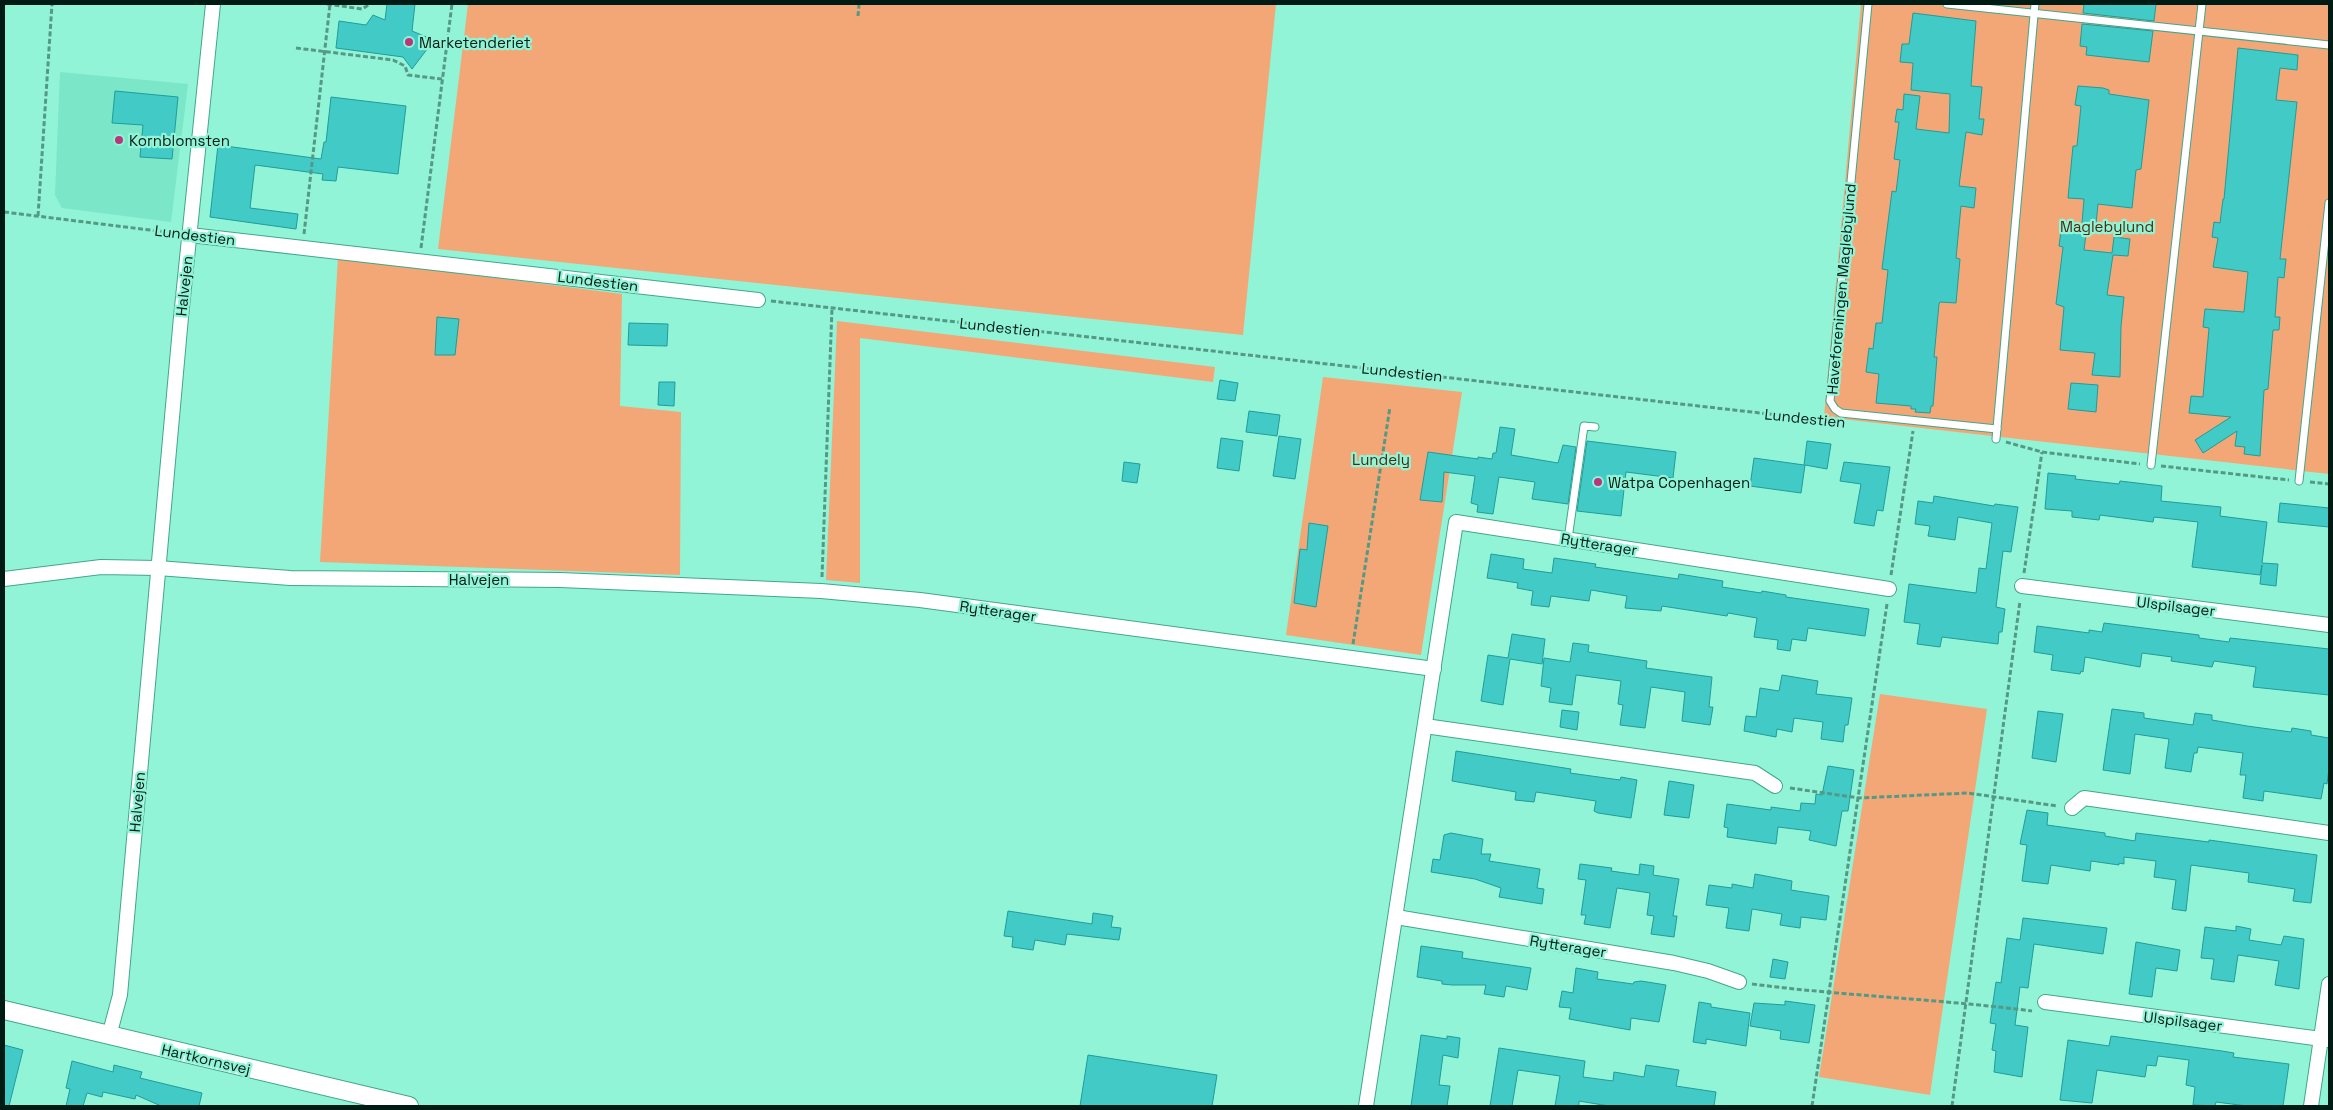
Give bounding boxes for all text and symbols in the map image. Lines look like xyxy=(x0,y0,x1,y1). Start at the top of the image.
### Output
place label: Marketenderiet xyxy=(419,33,531,52)
marker: Marketenderiet xyxy=(403,36,415,48)
place label: Kornblomsten xyxy=(129,131,230,150)
marker: Kornblomsten xyxy=(113,134,125,146)
street label: Haveforeningen Maglebylund xyxy=(1822,183,1860,395)
park label: Maglebylund xyxy=(2060,217,2154,236)
street label: Lundestien xyxy=(153,221,237,249)
street label: Halvejen xyxy=(171,255,197,317)
street label: Lundestien xyxy=(556,267,640,295)
street label: Lundestien xyxy=(959,313,1041,341)
street label: Lundestien xyxy=(1361,358,1443,386)
street label: Lundestien xyxy=(1764,404,1846,432)
park label: Lundely xyxy=(1352,450,1410,469)
place label: Watpa Copenhagen xyxy=(1608,473,1750,492)
marker: Watpa Copenhagen xyxy=(1592,476,1604,488)
street label: Rytterager xyxy=(1559,529,1639,559)
street label: Halvejen xyxy=(449,570,509,589)
street label: Ulspilsager xyxy=(2136,592,2217,620)
street label: Rytterager xyxy=(958,596,1038,626)
street label: Halvejen xyxy=(125,771,149,833)
street label: Rytterager xyxy=(1528,931,1608,961)
street label: Ulspilsager xyxy=(2143,1007,2224,1035)
street label: Hartkornsvej xyxy=(160,1040,252,1078)

